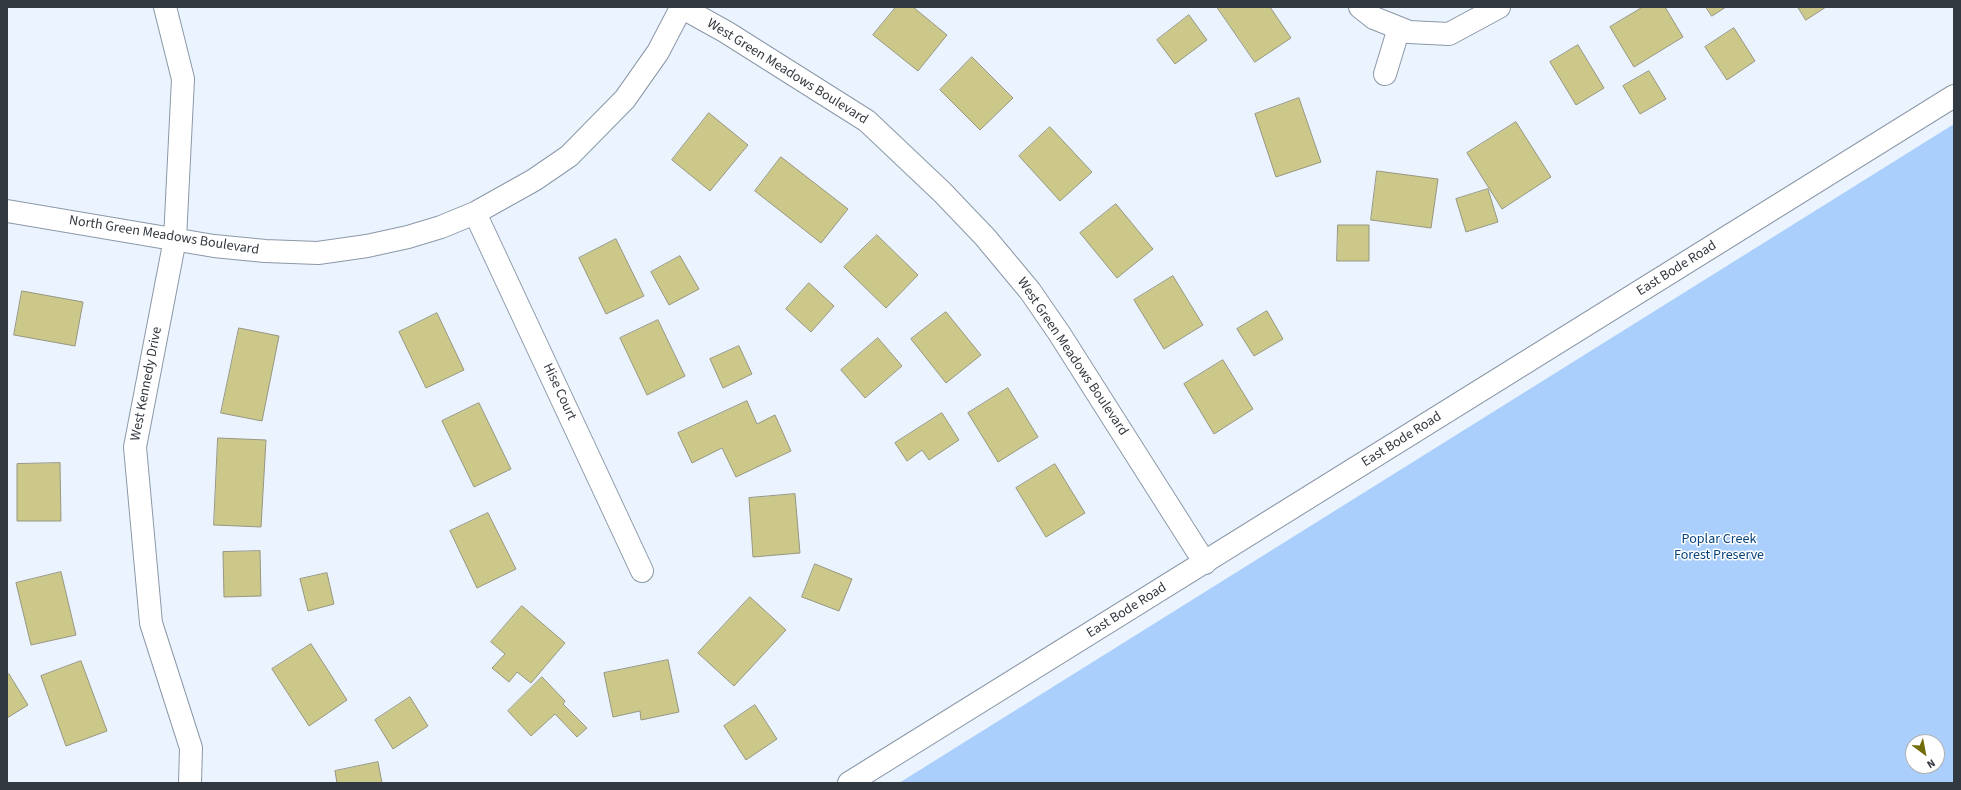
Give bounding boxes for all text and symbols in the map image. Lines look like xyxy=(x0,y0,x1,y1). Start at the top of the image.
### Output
street label: West Green Meadows Boulevard xyxy=(703,15,871,129)
street label: North Green Meadows Boulevard xyxy=(68,213,260,259)
street label: East Bode Road xyxy=(1634,238,1720,300)
street label: West Green Meadows Boulevard xyxy=(1013,275,1131,439)
street label: West Kennedy Drive xyxy=(128,326,166,442)
street label: Hise Court xyxy=(539,361,579,423)
street label: East Bode Road xyxy=(1359,409,1445,471)
park label: Poplar Creek Forest Preserve xyxy=(1674,532,1764,564)
street label: East Bode Road xyxy=(1084,580,1170,642)
north arrow xyxy=(1905,734,1945,774)
text: N xyxy=(1924,755,1938,772)

